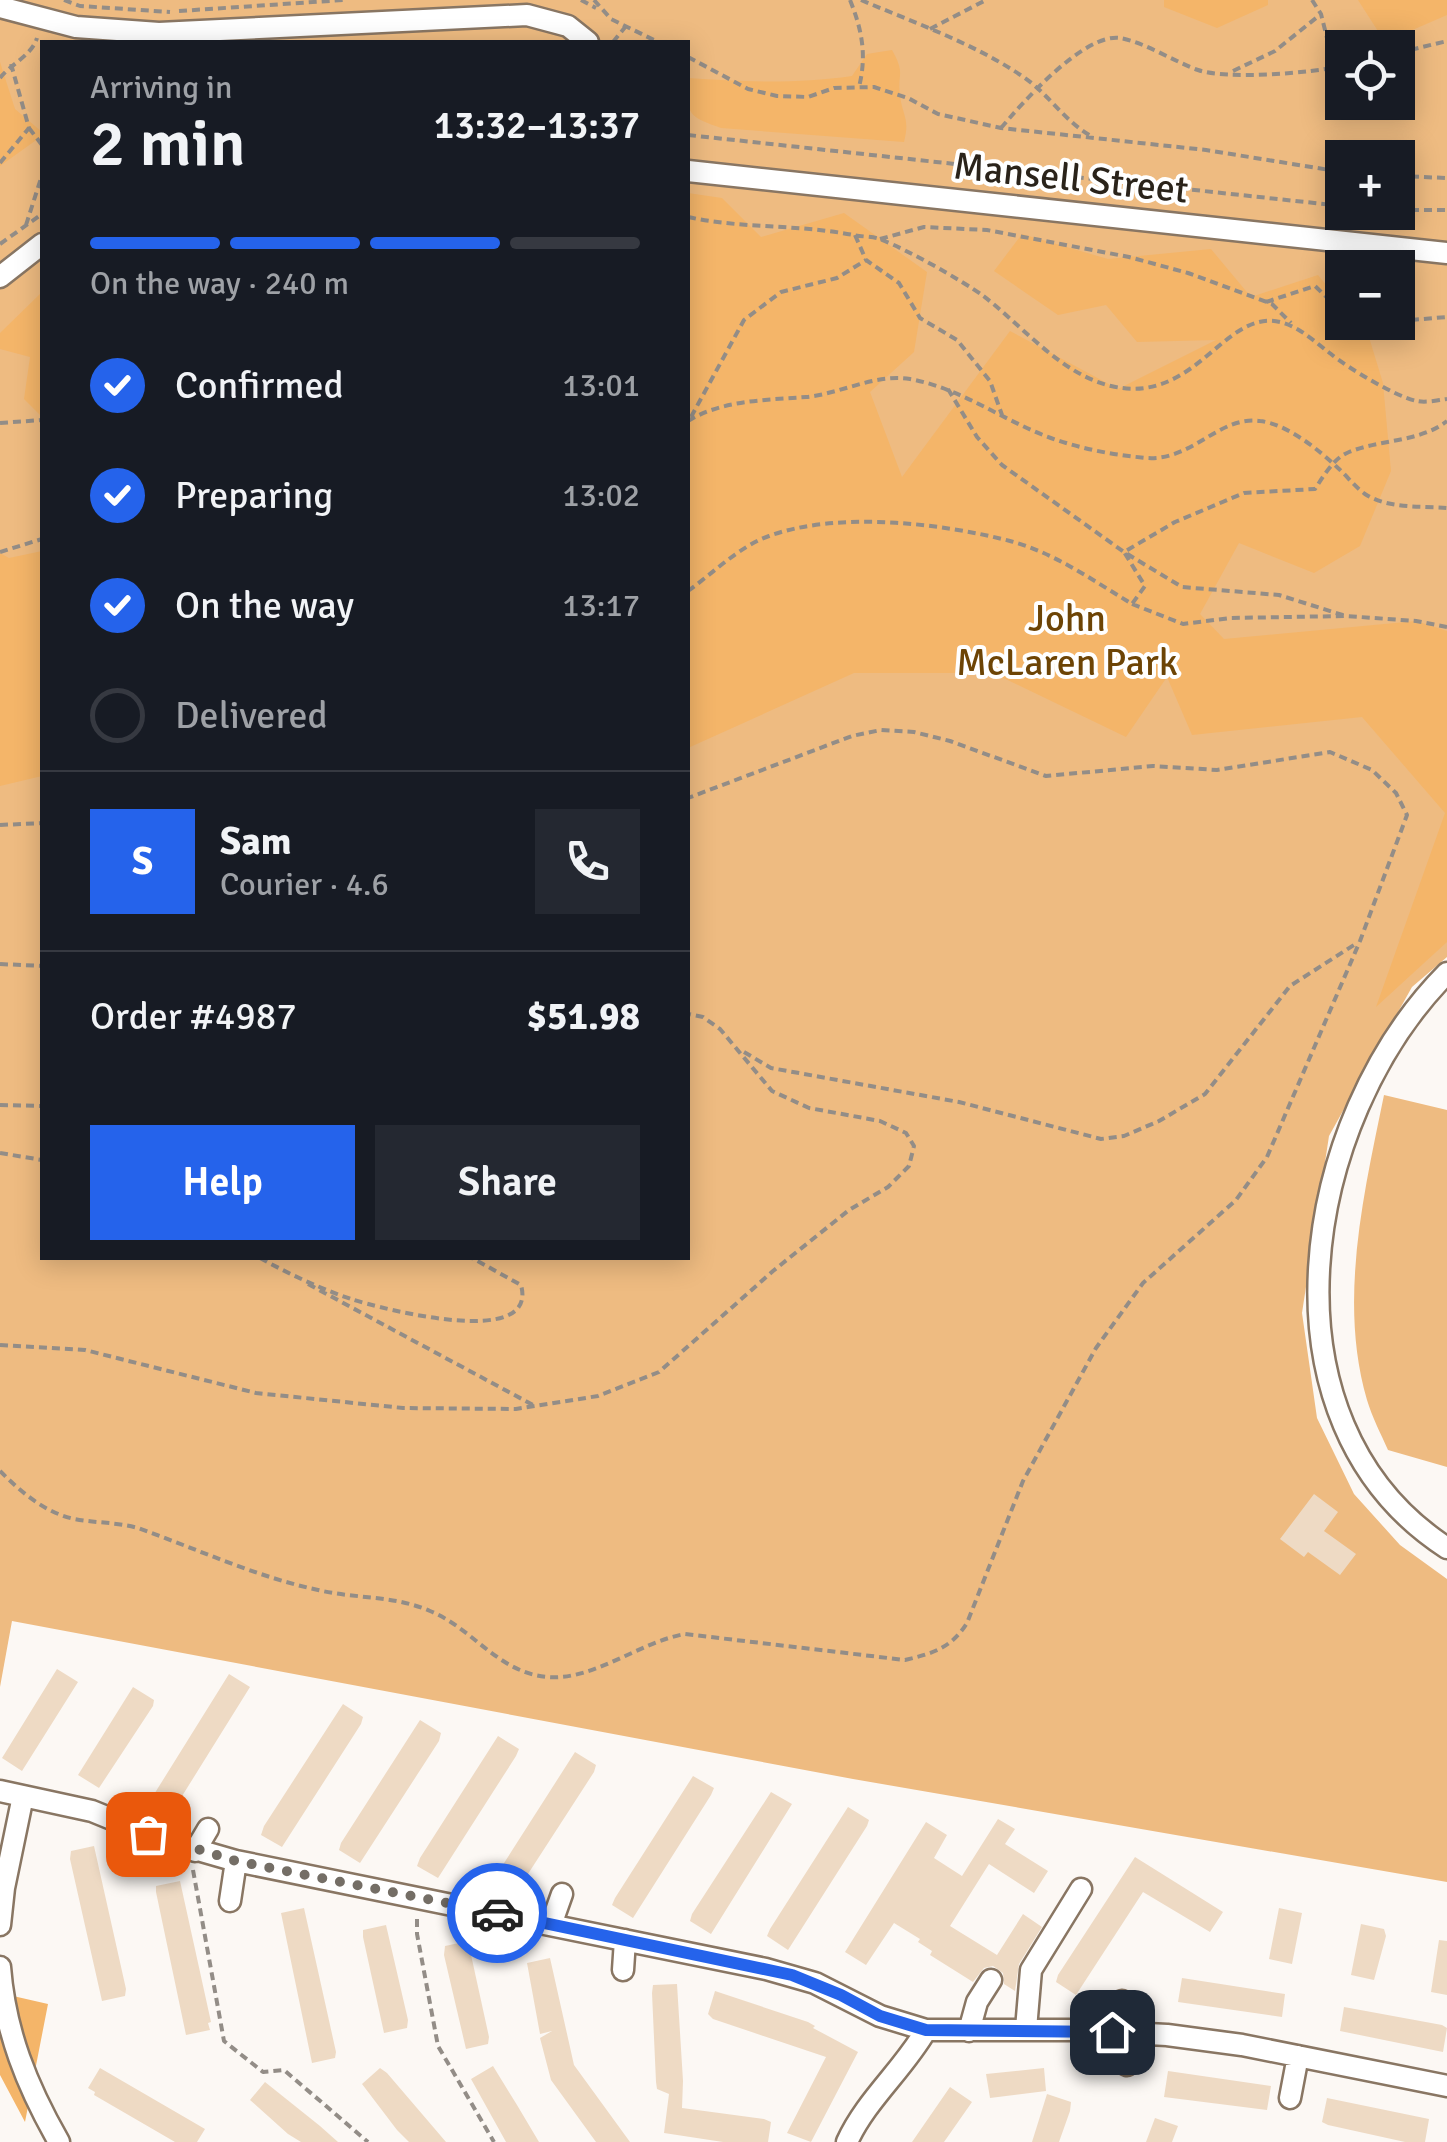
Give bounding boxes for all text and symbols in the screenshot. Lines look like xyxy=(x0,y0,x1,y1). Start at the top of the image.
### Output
map controls xyxy=(1325,30,1415,340)
button: locate xyxy=(1325,30,1415,120)
text: Arriving in xyxy=(90,68,232,107)
text: 13:32–13:37 xyxy=(434,102,640,149)
text: 2 min xyxy=(90,104,246,184)
button: + xyxy=(1325,140,1415,230)
street label: Mansell Street xyxy=(951,142,1191,214)
button: − xyxy=(1325,250,1415,340)
text: On the way · 240 m xyxy=(90,264,349,303)
icon: check xyxy=(90,358,145,413)
text: Confirmed xyxy=(175,362,344,409)
text: 13:01 xyxy=(562,366,640,405)
icon: check xyxy=(90,468,145,523)
text: Preparing xyxy=(175,472,333,519)
text: 13:02 xyxy=(562,476,640,515)
icon: check xyxy=(90,578,145,633)
text: On the way xyxy=(175,582,354,629)
text: 13:17 xyxy=(562,586,640,625)
park label: John McLaren Park xyxy=(956,595,1178,686)
text: Delivered xyxy=(175,692,328,739)
button: phone xyxy=(535,809,640,914)
text: Sam xyxy=(220,818,291,865)
text: S xyxy=(132,838,153,885)
text: Courier · 4.6 xyxy=(220,865,389,904)
text: Order #4987 xyxy=(90,993,297,1040)
text: $51.98 xyxy=(527,993,640,1040)
button: Help xyxy=(90,1125,355,1240)
button: Share xyxy=(375,1125,640,1240)
pin xyxy=(106,1792,191,1877)
icon: bag xyxy=(121,1807,176,1862)
courier xyxy=(447,1863,547,1963)
icon: car xyxy=(470,1886,525,1941)
pin xyxy=(1070,1990,1155,2075)
icon: home xyxy=(1085,2005,1140,2060)

